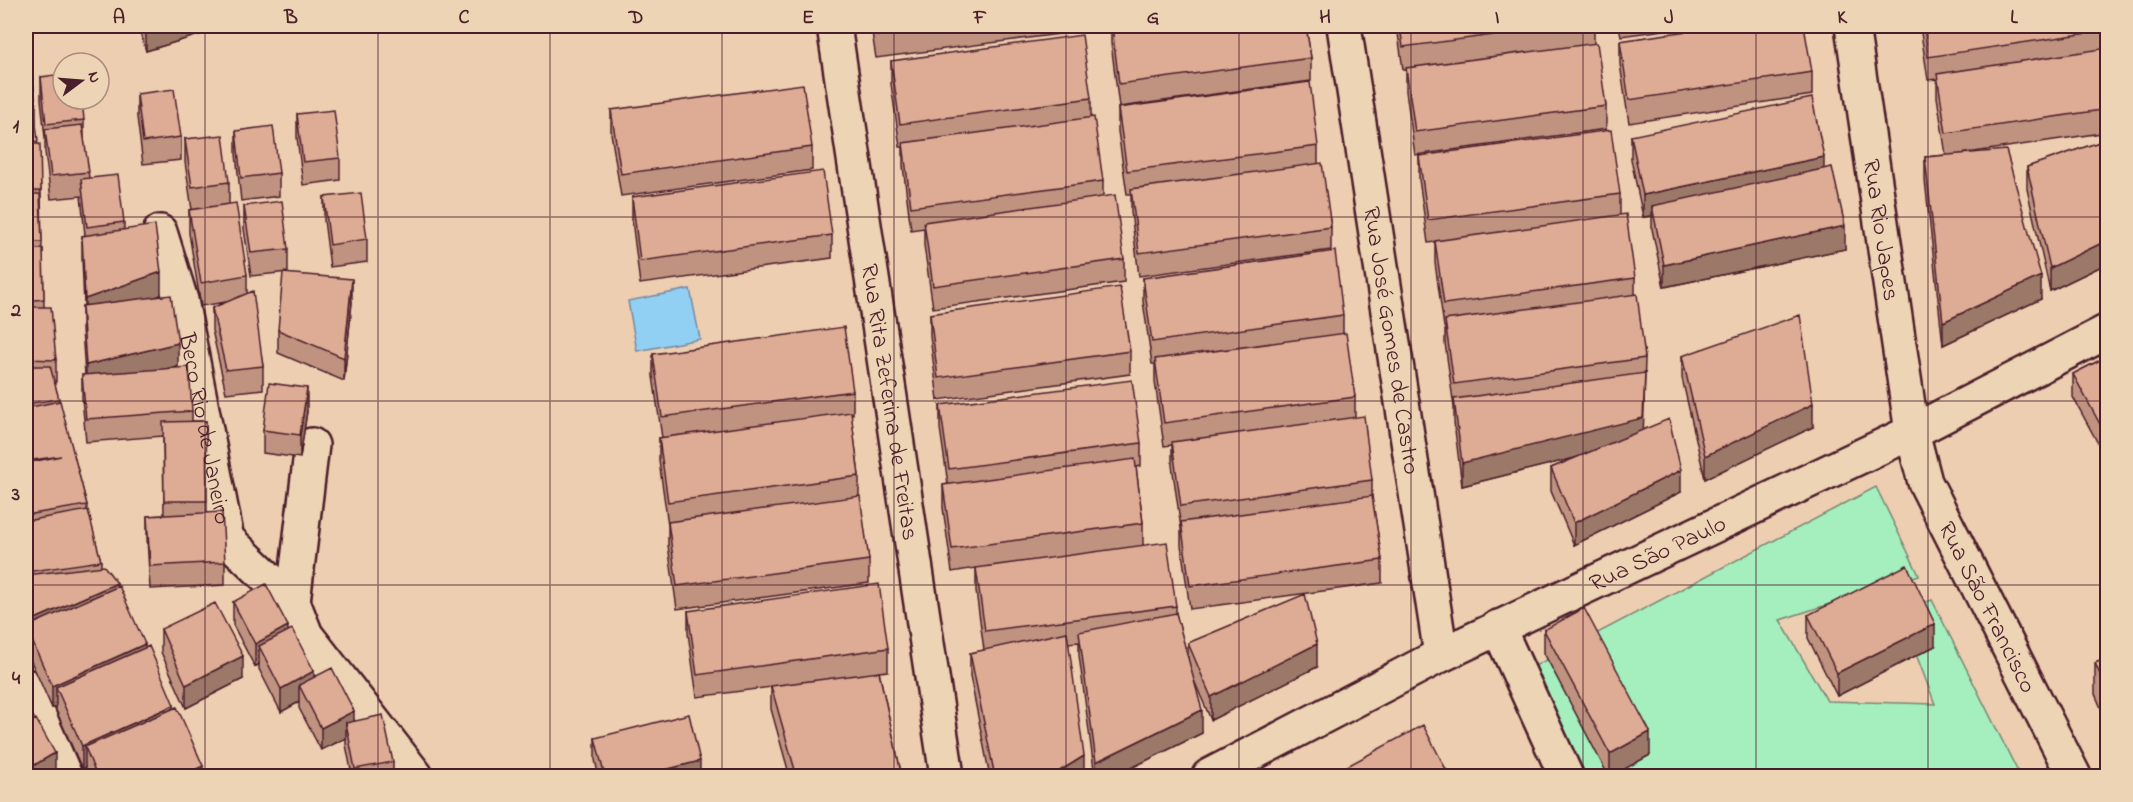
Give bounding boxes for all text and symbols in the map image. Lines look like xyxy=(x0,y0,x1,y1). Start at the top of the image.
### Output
text: A xyxy=(113,4,125,33)
text: B xyxy=(283,4,298,33)
text: C xyxy=(459,4,470,33)
text: D xyxy=(628,4,643,33)
text: E xyxy=(802,4,814,33)
text: F xyxy=(973,4,987,33)
text: G xyxy=(1147,4,1160,33)
text: H xyxy=(1319,4,1331,33)
text: I xyxy=(1495,4,1500,33)
text: J xyxy=(1664,4,1674,33)
text: K xyxy=(1837,4,1848,33)
text: L xyxy=(2010,4,2018,33)
north arrow xyxy=(51,51,111,111)
text: N xyxy=(80,69,107,86)
text: 1 xyxy=(13,113,20,142)
street label: Rua Rio Japes xyxy=(1852,157,1907,303)
street label: Rua José Gomes de Castro xyxy=(1352,204,1428,477)
street label: Rua Rita Zeferina de Freitas xyxy=(850,261,926,543)
text: 2 xyxy=(10,297,21,326)
street label: Beco Rio de Janeiro xyxy=(168,329,239,527)
text: 3 xyxy=(11,481,20,510)
street label: Rua São Paulo xyxy=(1584,507,1733,602)
street label: Rua São Francisco xyxy=(1928,516,2044,700)
text: 4 xyxy=(12,665,21,694)

